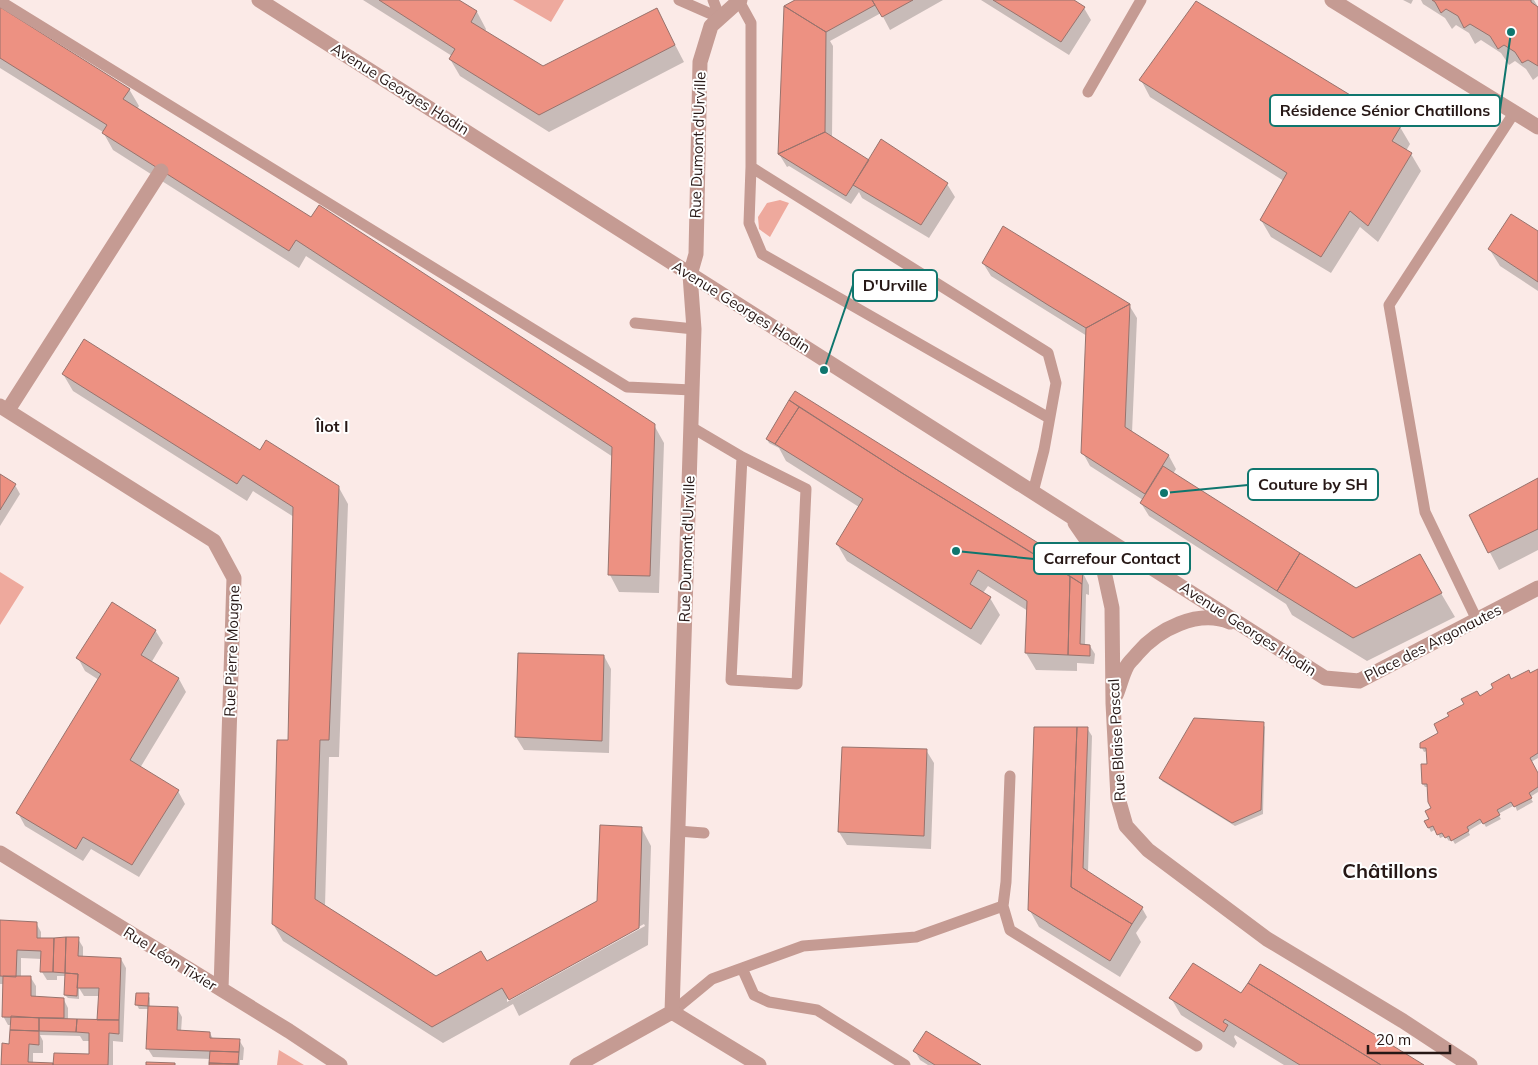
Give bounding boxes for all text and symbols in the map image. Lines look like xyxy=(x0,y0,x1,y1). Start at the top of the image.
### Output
street label: Avenue Georges Hodin xyxy=(328,38,473,139)
street label: Rue Dumont d'Urville xyxy=(685,71,710,219)
callout: Résidence Sénior Chatillons xyxy=(1270,95,1500,126)
text: Résidence Sénior Chatillons xyxy=(1280,100,1490,120)
street label: Avenue Georges Hodin xyxy=(669,256,814,357)
callout: D'Urville xyxy=(853,270,937,301)
text: D'Urville xyxy=(863,275,928,295)
district label: Îlot I xyxy=(314,416,349,436)
callout: Couture by SH xyxy=(1248,469,1378,500)
text: Couture by SH xyxy=(1258,474,1368,494)
street label: Rue Dumont d'Urville xyxy=(674,475,699,623)
callout: Carrefour Contact xyxy=(1034,543,1190,574)
text: Carrefour Contact xyxy=(1044,548,1180,568)
street label: Avenue Georges Hodin xyxy=(1176,577,1320,680)
street label: Rue Pierre Mougne xyxy=(220,585,243,717)
street label: Place des Argonautes xyxy=(1361,600,1505,685)
street label: Rue Blaise Pascal xyxy=(1104,678,1129,802)
district label: Châtillons xyxy=(1342,858,1438,883)
street label: Rue Léon Tixier xyxy=(120,922,221,995)
scale bar xyxy=(1368,1022,1450,1054)
text: 20 m xyxy=(1376,1030,1411,1049)

